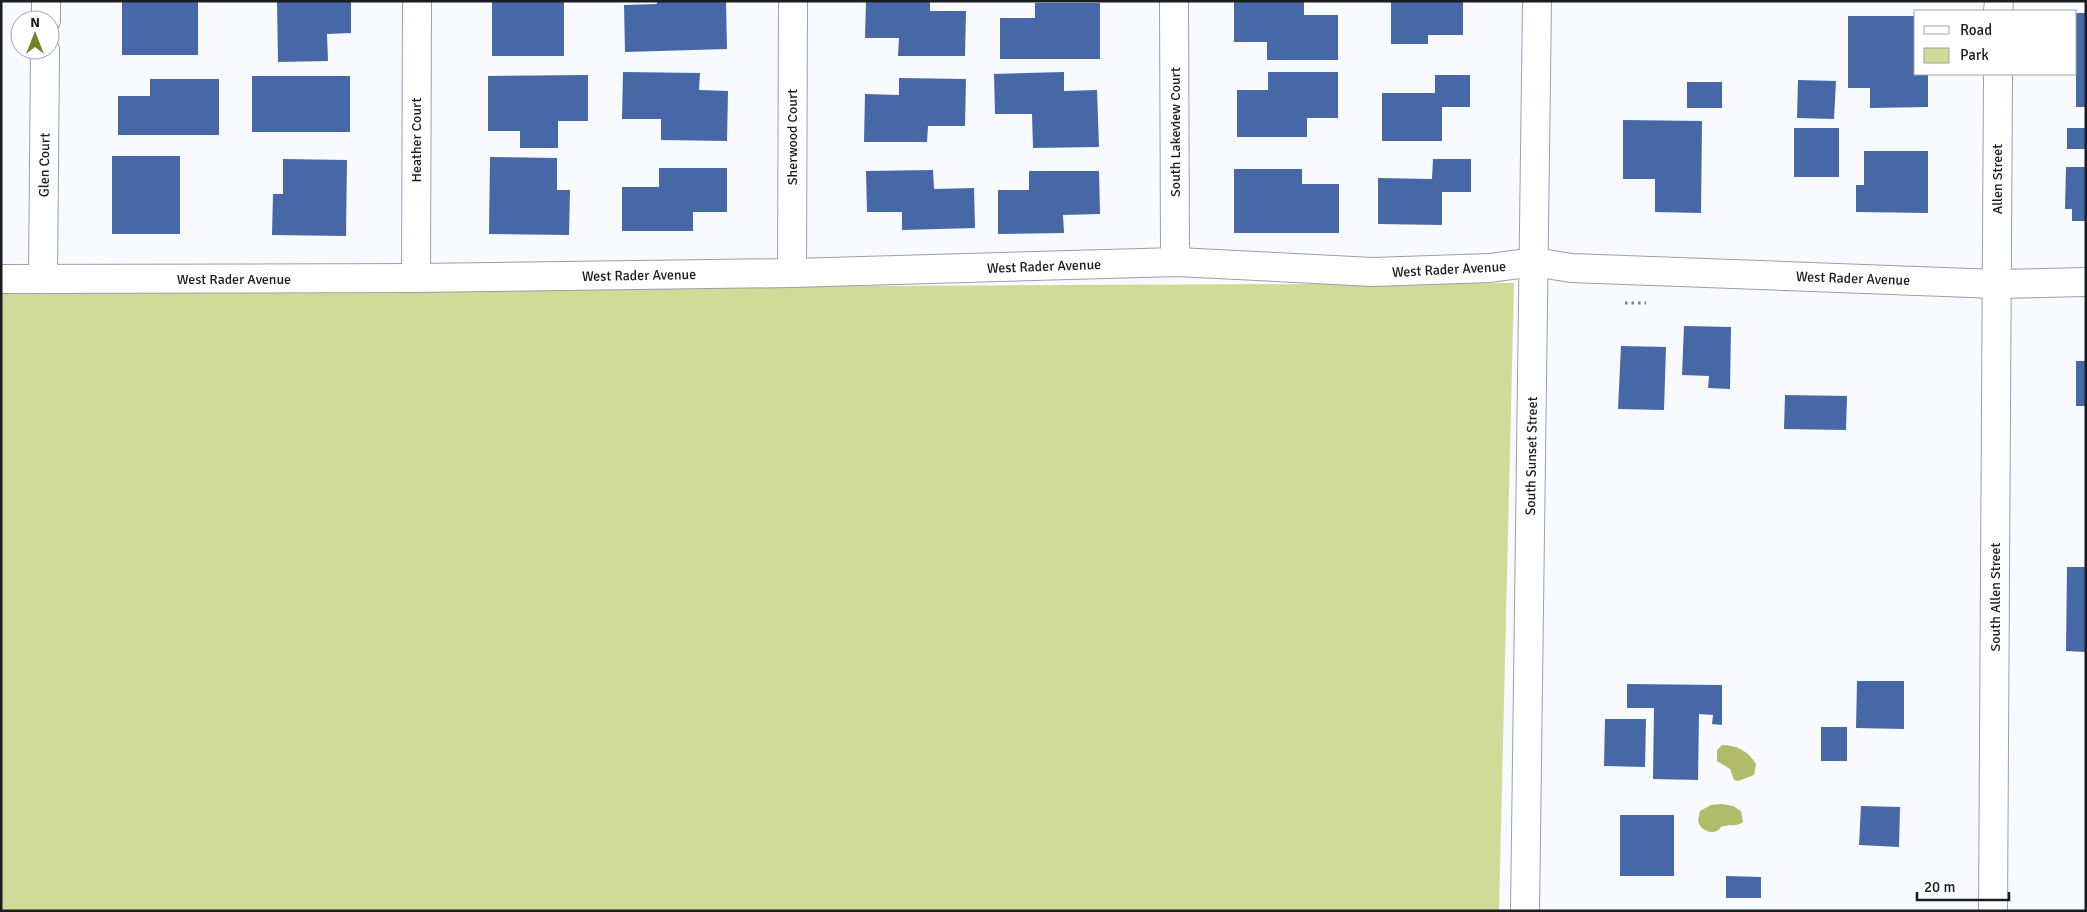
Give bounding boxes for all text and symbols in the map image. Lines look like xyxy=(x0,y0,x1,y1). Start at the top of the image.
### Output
north arrow xyxy=(10,10,60,60)
legend xyxy=(1914,10,2077,75)
text: N xyxy=(30,14,40,31)
text: Road xyxy=(1960,21,1992,39)
text: Park xyxy=(1960,46,1989,64)
street label: South Lakeview Court xyxy=(1167,67,1184,197)
street label: Sherwood Court xyxy=(784,89,801,185)
street label: Heather Court xyxy=(408,98,425,182)
street label: Glen Court xyxy=(35,133,54,197)
street label: Allen Street xyxy=(1989,144,2006,214)
street label: West Rader Avenue xyxy=(987,256,1101,277)
street label: West Rader Avenue xyxy=(1392,258,1507,281)
street label: West Rader Avenue xyxy=(582,266,696,285)
street label: West Rader Avenue xyxy=(1796,268,1910,289)
street label: West Rader Avenue xyxy=(177,271,291,288)
street label: South Sunset Street xyxy=(1522,396,1541,516)
street label: South Allen Street xyxy=(1987,542,2004,651)
scale bar xyxy=(1917,870,2010,902)
text: 20 m xyxy=(1924,878,1955,896)

